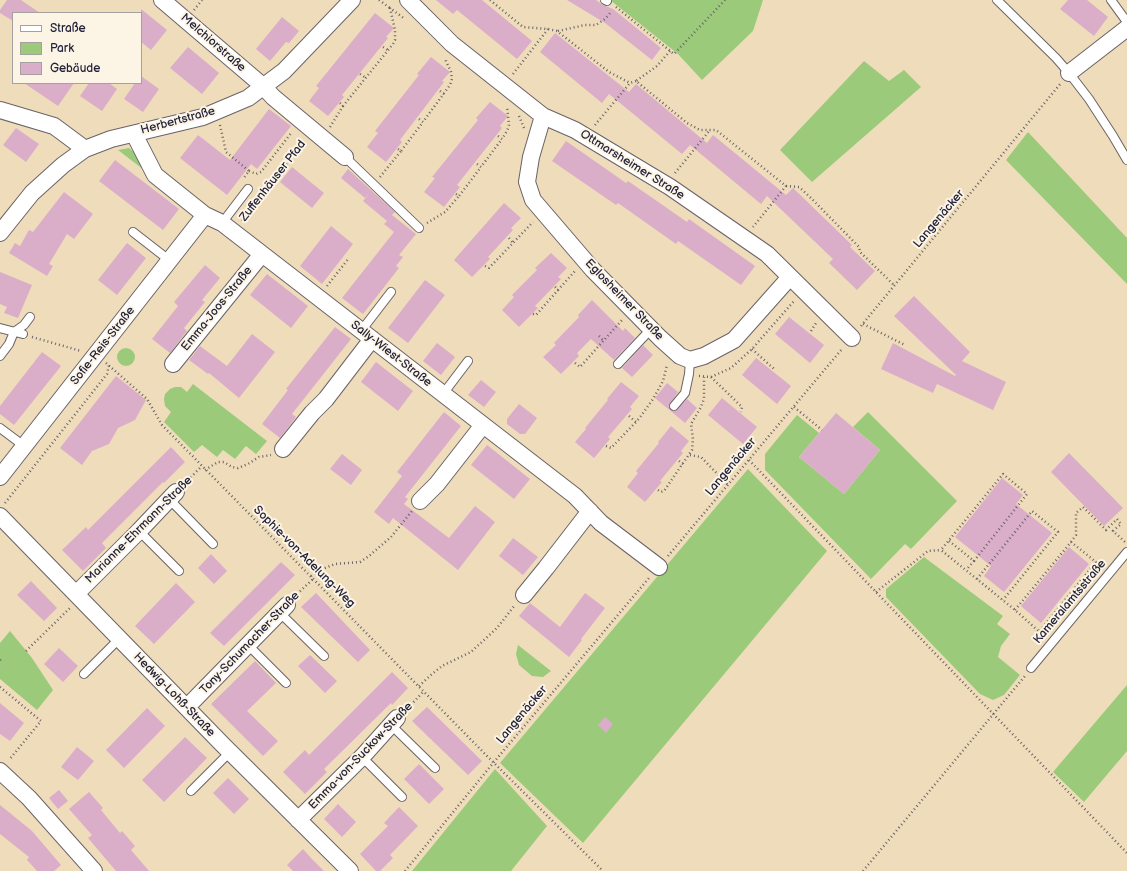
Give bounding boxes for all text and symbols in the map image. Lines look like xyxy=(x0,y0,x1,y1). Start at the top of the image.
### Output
street label: Melchiorstraße xyxy=(178,11,248,75)
legend xyxy=(12,12,142,84)
text: Straße xyxy=(50,21,86,36)
text: Park xyxy=(50,41,74,56)
text: Gebäude xyxy=(50,61,100,76)
street label: Herbertstraße xyxy=(139,104,217,138)
street label: Ottmarsheimer Straße xyxy=(577,127,687,203)
street label: Zuffenhäuser Pfad xyxy=(237,138,309,224)
street label: Langenäcker xyxy=(911,187,967,251)
street label: Eglosheimer Straße xyxy=(582,257,666,343)
street label: Emma-Joos-Straße xyxy=(179,264,255,354)
street label: Sofie-Reis-Straße xyxy=(68,304,138,388)
street label: Sally-Wiest-Straße xyxy=(348,318,434,390)
street label: Langenäcker xyxy=(703,435,759,499)
street label: Marianne-Ehrmann-Straße xyxy=(83,474,195,586)
street label: Sophie-von-Adelung-Weg xyxy=(250,503,358,611)
street label: Kameralamtsstraße xyxy=(1031,557,1109,647)
street label: Tony-Schumacher-Straße xyxy=(197,589,303,697)
street label: Hedwig-Lohß-Straße xyxy=(130,650,218,740)
street label: Langenäcker xyxy=(494,683,550,747)
street label: Emma-von-Suckow-Straße xyxy=(306,699,416,813)

